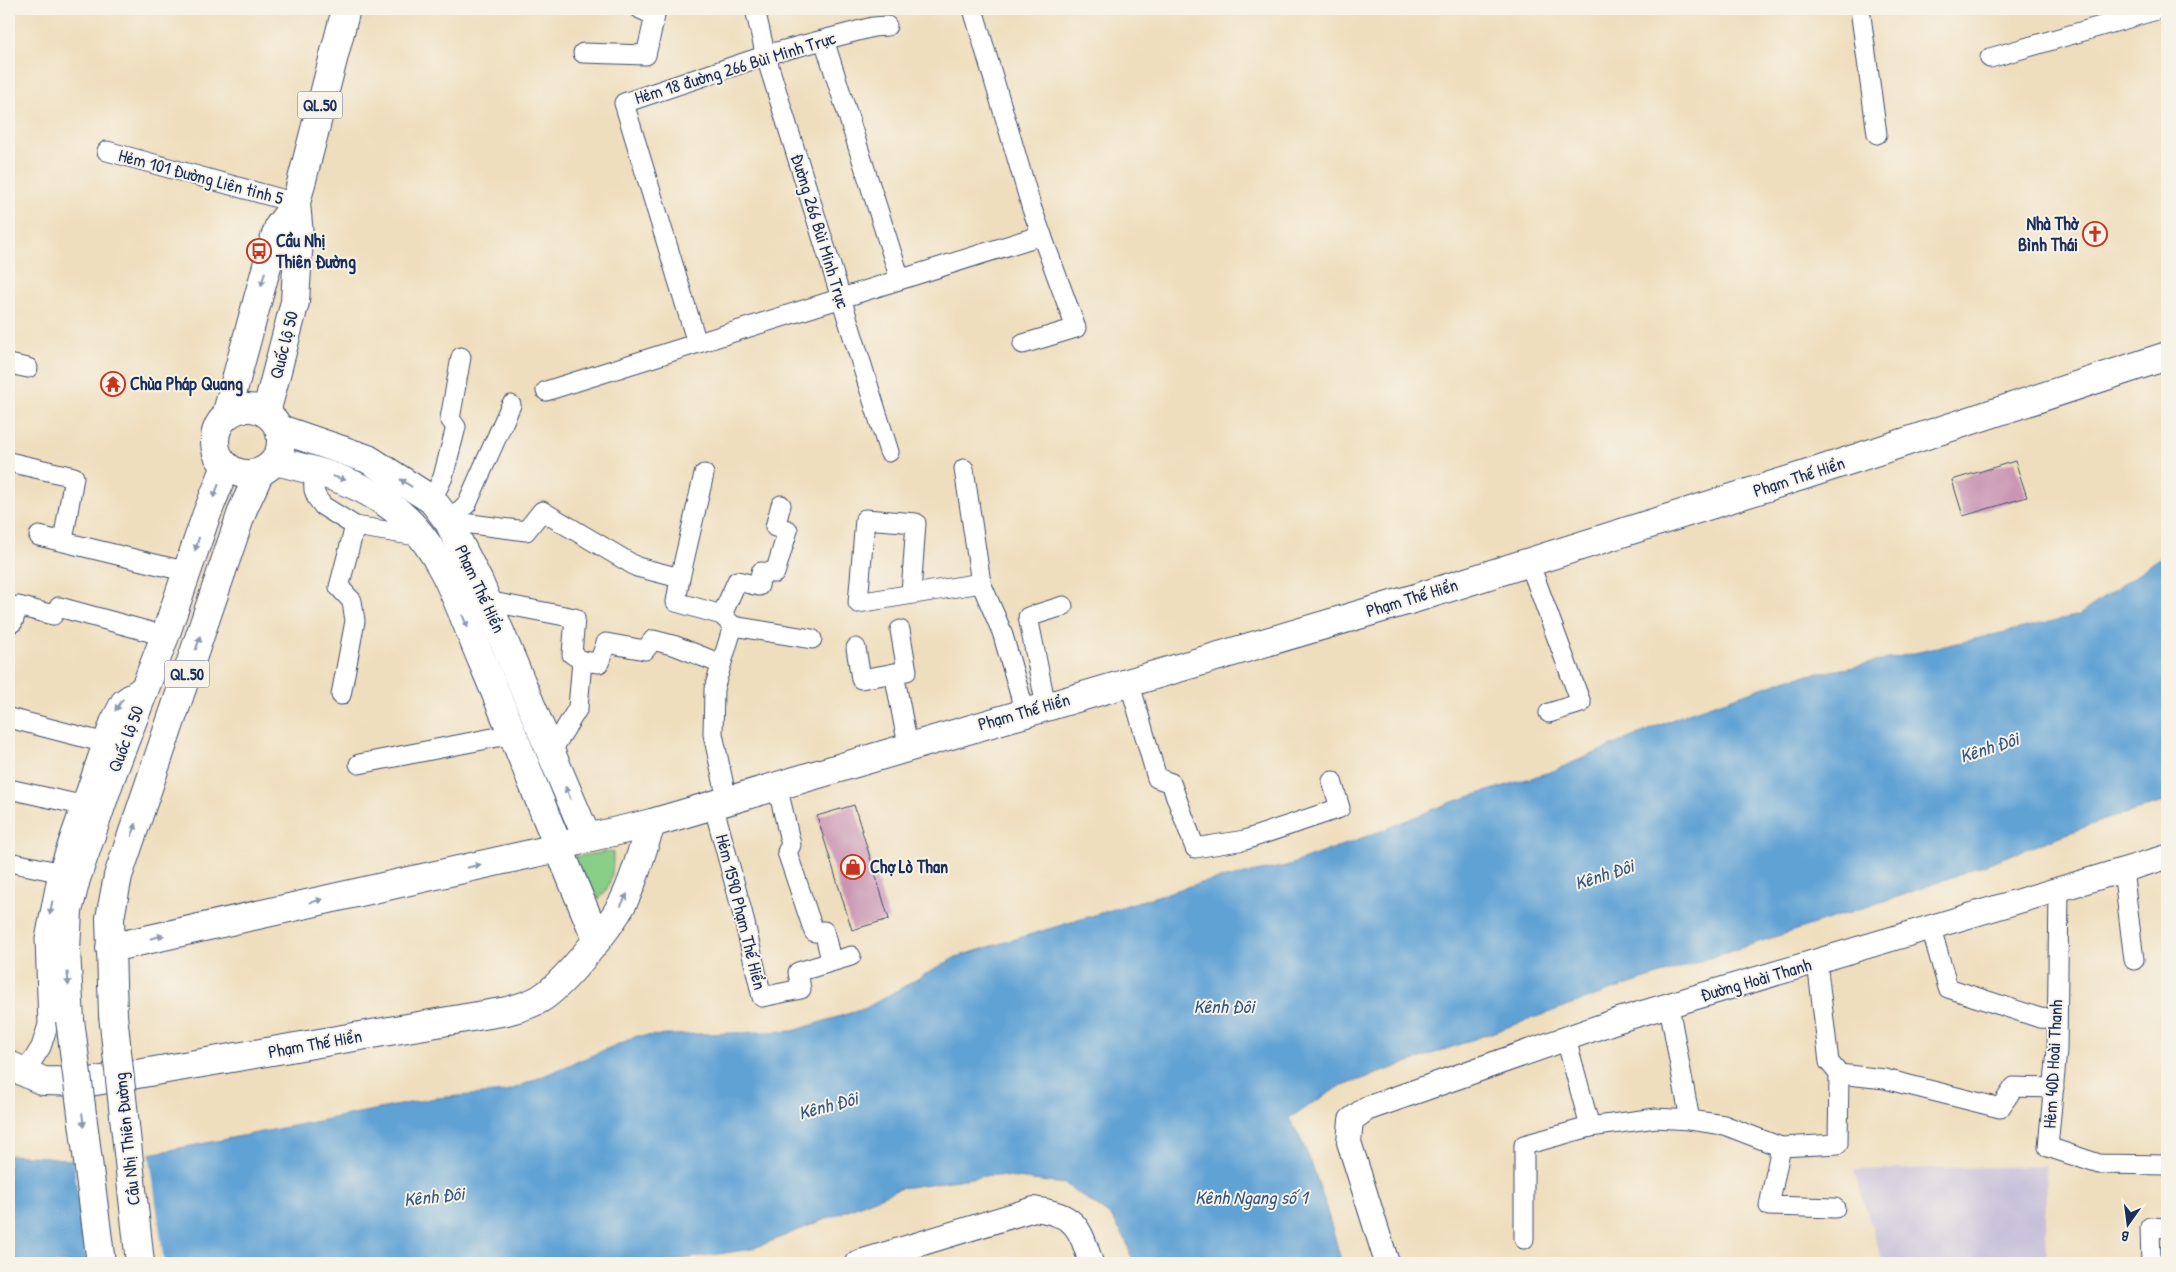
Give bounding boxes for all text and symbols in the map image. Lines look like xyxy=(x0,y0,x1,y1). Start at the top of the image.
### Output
street label: Hẻm 18 đường 266 Bùi Minh Trực xyxy=(631,25,838,110)
road number: QL.50 xyxy=(298,92,342,118)
street label: Hẻm 101 Đường Liên tỉnh 5 xyxy=(116,142,287,211)
street label: Đường 266 Bùi Minh Trực xyxy=(785,151,856,311)
place label: Nhà Thờ Bình Thái xyxy=(2018,211,2080,257)
church icon: Nhà Thờ Bình Thái xyxy=(2082,221,2108,247)
place label: Cầu Nhị Thiên Đường xyxy=(275,228,356,275)
bus stop icon: Cầu Nhị Thiên Đường xyxy=(246,238,272,264)
one-way arrow xyxy=(259,271,267,286)
street label: Quốc lộ 50 xyxy=(263,308,304,381)
temple icon: Chùa Pháp Quang xyxy=(100,371,126,397)
place label: Chùa Pháp Quang xyxy=(130,371,243,397)
street label: Phạm Thế Hiển xyxy=(1750,450,1848,503)
one-way arrow xyxy=(332,475,347,483)
one-way arrow xyxy=(399,478,413,488)
one-way arrow xyxy=(212,484,220,499)
one-way arrow xyxy=(193,537,201,552)
street label: Phạm Thế Hiển xyxy=(449,541,512,637)
street label: Phạm Thế Hiển xyxy=(1363,572,1461,623)
one-way arrow xyxy=(461,614,469,628)
one-way arrow xyxy=(194,635,202,650)
road number: QL.50 xyxy=(164,661,210,688)
street label: Phạm Thế Hiển xyxy=(975,686,1073,737)
one-way arrow xyxy=(114,698,124,712)
street label: Quốc lộ 50 xyxy=(101,702,150,776)
water label: Kênh Đôi xyxy=(1956,725,2024,769)
one-way arrow xyxy=(564,786,572,800)
one-way arrow xyxy=(130,822,138,837)
street label: Hẻm 1590 Phạm Thế Hiển xyxy=(710,831,773,992)
water label: Kênh Đôi xyxy=(1571,852,1639,896)
shop icon: Chợ Lò Than xyxy=(840,854,866,880)
place label: Chợ Lò Than xyxy=(870,854,948,879)
one-way arrow xyxy=(467,862,482,870)
one-way arrow xyxy=(620,892,628,907)
one-way arrow xyxy=(308,897,324,905)
one-way arrow xyxy=(46,901,54,917)
one-way arrow xyxy=(150,933,165,941)
street label: Đường Hoài Thanh xyxy=(1697,952,1815,1007)
one-way arrow xyxy=(64,971,72,987)
water label: Kênh Đôi xyxy=(1194,993,1256,1019)
street label: Hẻm 40D Hoài Thanh xyxy=(2037,998,2068,1129)
street label: Phạm Thế Hiển xyxy=(266,1023,364,1064)
street label: Cầu Nhị Thiên Đường xyxy=(107,1071,146,1207)
water label: Kênh Đôi xyxy=(795,1084,862,1125)
one-way arrow xyxy=(79,1112,87,1128)
water label: Kênh Đôi xyxy=(402,1180,467,1212)
water label: Kênh Ngang số 1 xyxy=(1195,1184,1310,1210)
north arrow xyxy=(2104,1200,2154,1250)
text: B xyxy=(2119,1227,2130,1247)

